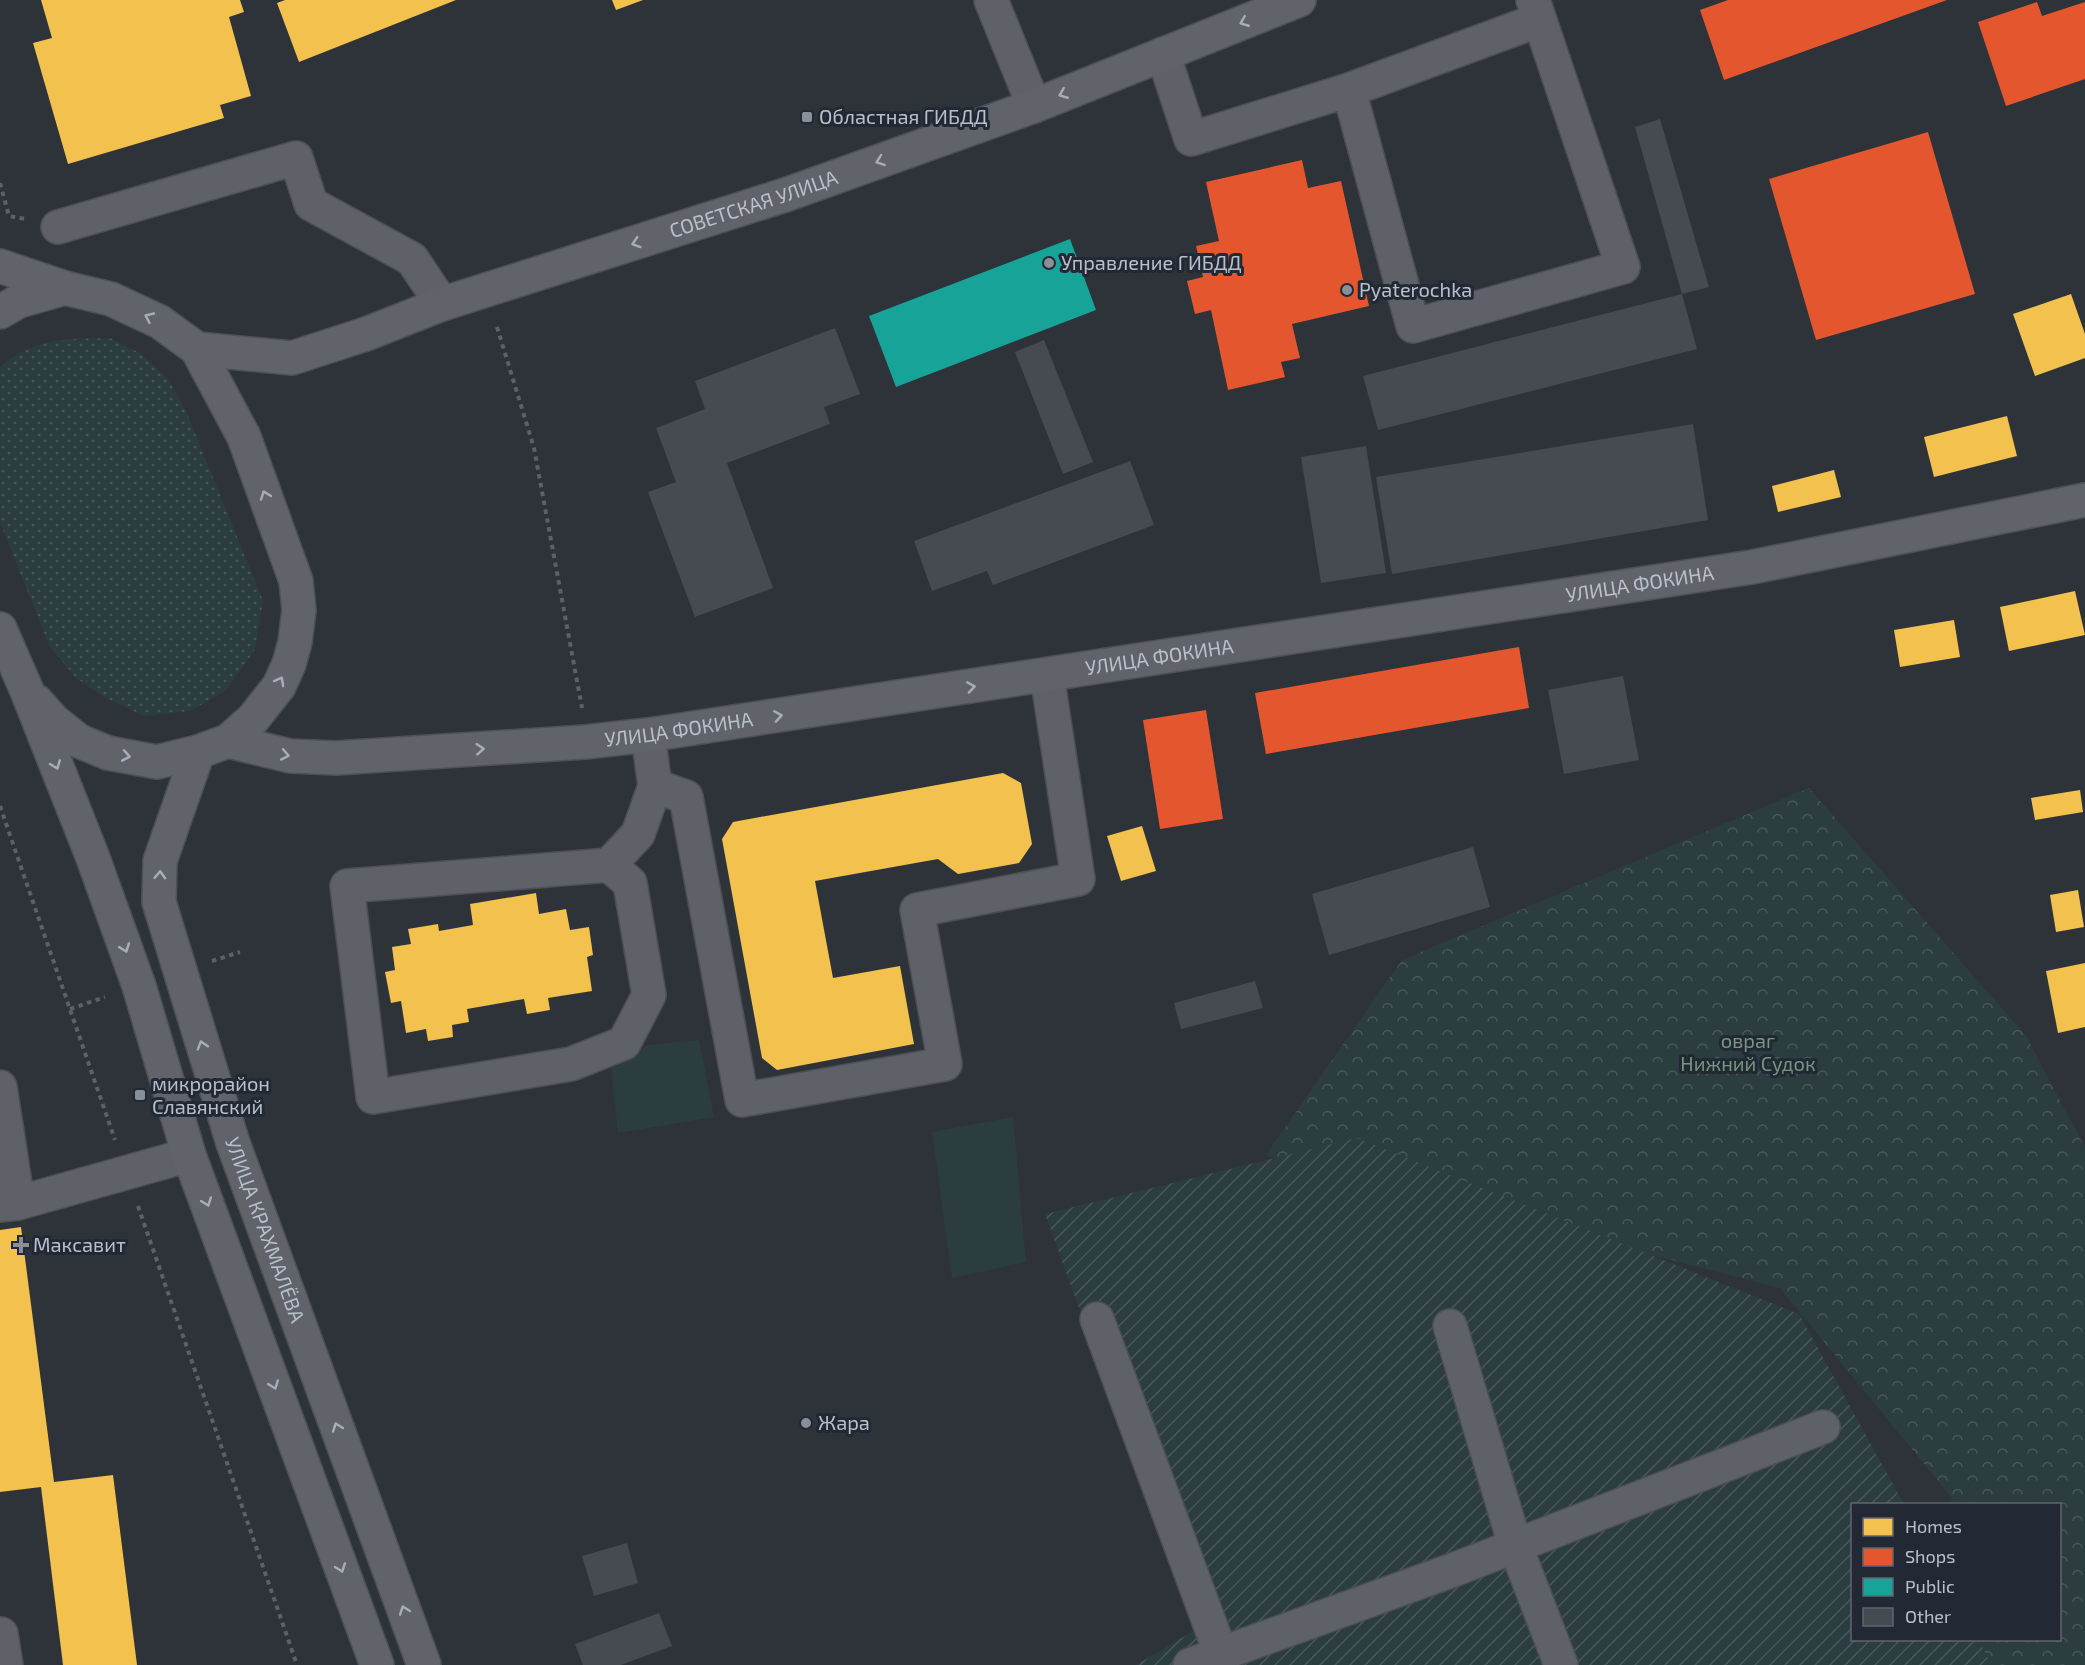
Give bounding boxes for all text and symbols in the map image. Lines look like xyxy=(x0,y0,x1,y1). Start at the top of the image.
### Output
one-way arrow xyxy=(1240,15,1251,27)
one-way arrow xyxy=(1059,87,1070,99)
place label: Областная ГИБДД xyxy=(819,104,988,128)
marker: Областная ГИБДД xyxy=(800,110,814,124)
one-way arrow xyxy=(875,153,886,166)
street label: СОВЕТСКАЯ УЛИЦА xyxy=(666,164,841,242)
one-way arrow xyxy=(631,235,642,248)
place label: Управление ГИБДД xyxy=(1061,250,1242,274)
marker: Управление ГИБДД xyxy=(1042,256,1056,270)
place label: Pyaterochka xyxy=(1359,277,1472,301)
marker: Pyaterochka xyxy=(1340,283,1354,297)
one-way arrow xyxy=(144,312,155,324)
one-way arrow xyxy=(260,490,272,501)
street label: УЛИЦА ФОКИНА xyxy=(1564,560,1716,606)
street label: УЛИЦА ФОКИНА xyxy=(1084,633,1235,679)
one-way arrow xyxy=(273,677,284,688)
one-way arrow xyxy=(966,681,975,693)
street label: УЛИЦА ФОКИНА xyxy=(603,706,755,751)
one-way arrow xyxy=(773,710,782,722)
one-way arrow xyxy=(475,743,484,756)
one-way arrow xyxy=(281,748,290,760)
one-way arrow xyxy=(121,749,131,762)
one-way arrow xyxy=(49,759,62,770)
one-way arrow xyxy=(153,870,166,879)
one-way arrow xyxy=(117,942,130,952)
park label: овраг Нижний Судок xyxy=(1680,1028,1816,1076)
one-way arrow xyxy=(197,1040,209,1051)
place label: микрорайон Славянский xyxy=(152,1071,270,1118)
marker: микрорайон Славянский xyxy=(133,1088,147,1102)
street label: УЛИЦА КРАХМАЛЁВА xyxy=(221,1134,311,1326)
one-way arrow xyxy=(199,1196,212,1207)
place label: Максавит xyxy=(33,1232,126,1256)
marker: Максавит xyxy=(14,1238,28,1252)
one-way arrow xyxy=(266,1379,279,1390)
place label: Жара xyxy=(818,1410,870,1434)
marker: Жара xyxy=(799,1416,813,1430)
one-way arrow xyxy=(332,1422,344,1433)
legend xyxy=(1851,1503,2061,1641)
text: Homes xyxy=(1905,1515,1962,1537)
text: Shops xyxy=(1905,1545,1955,1567)
one-way arrow xyxy=(334,1562,346,1573)
text: Public xyxy=(1905,1575,1955,1597)
one-way arrow xyxy=(399,1605,411,1616)
text: Other xyxy=(1905,1605,1951,1627)

